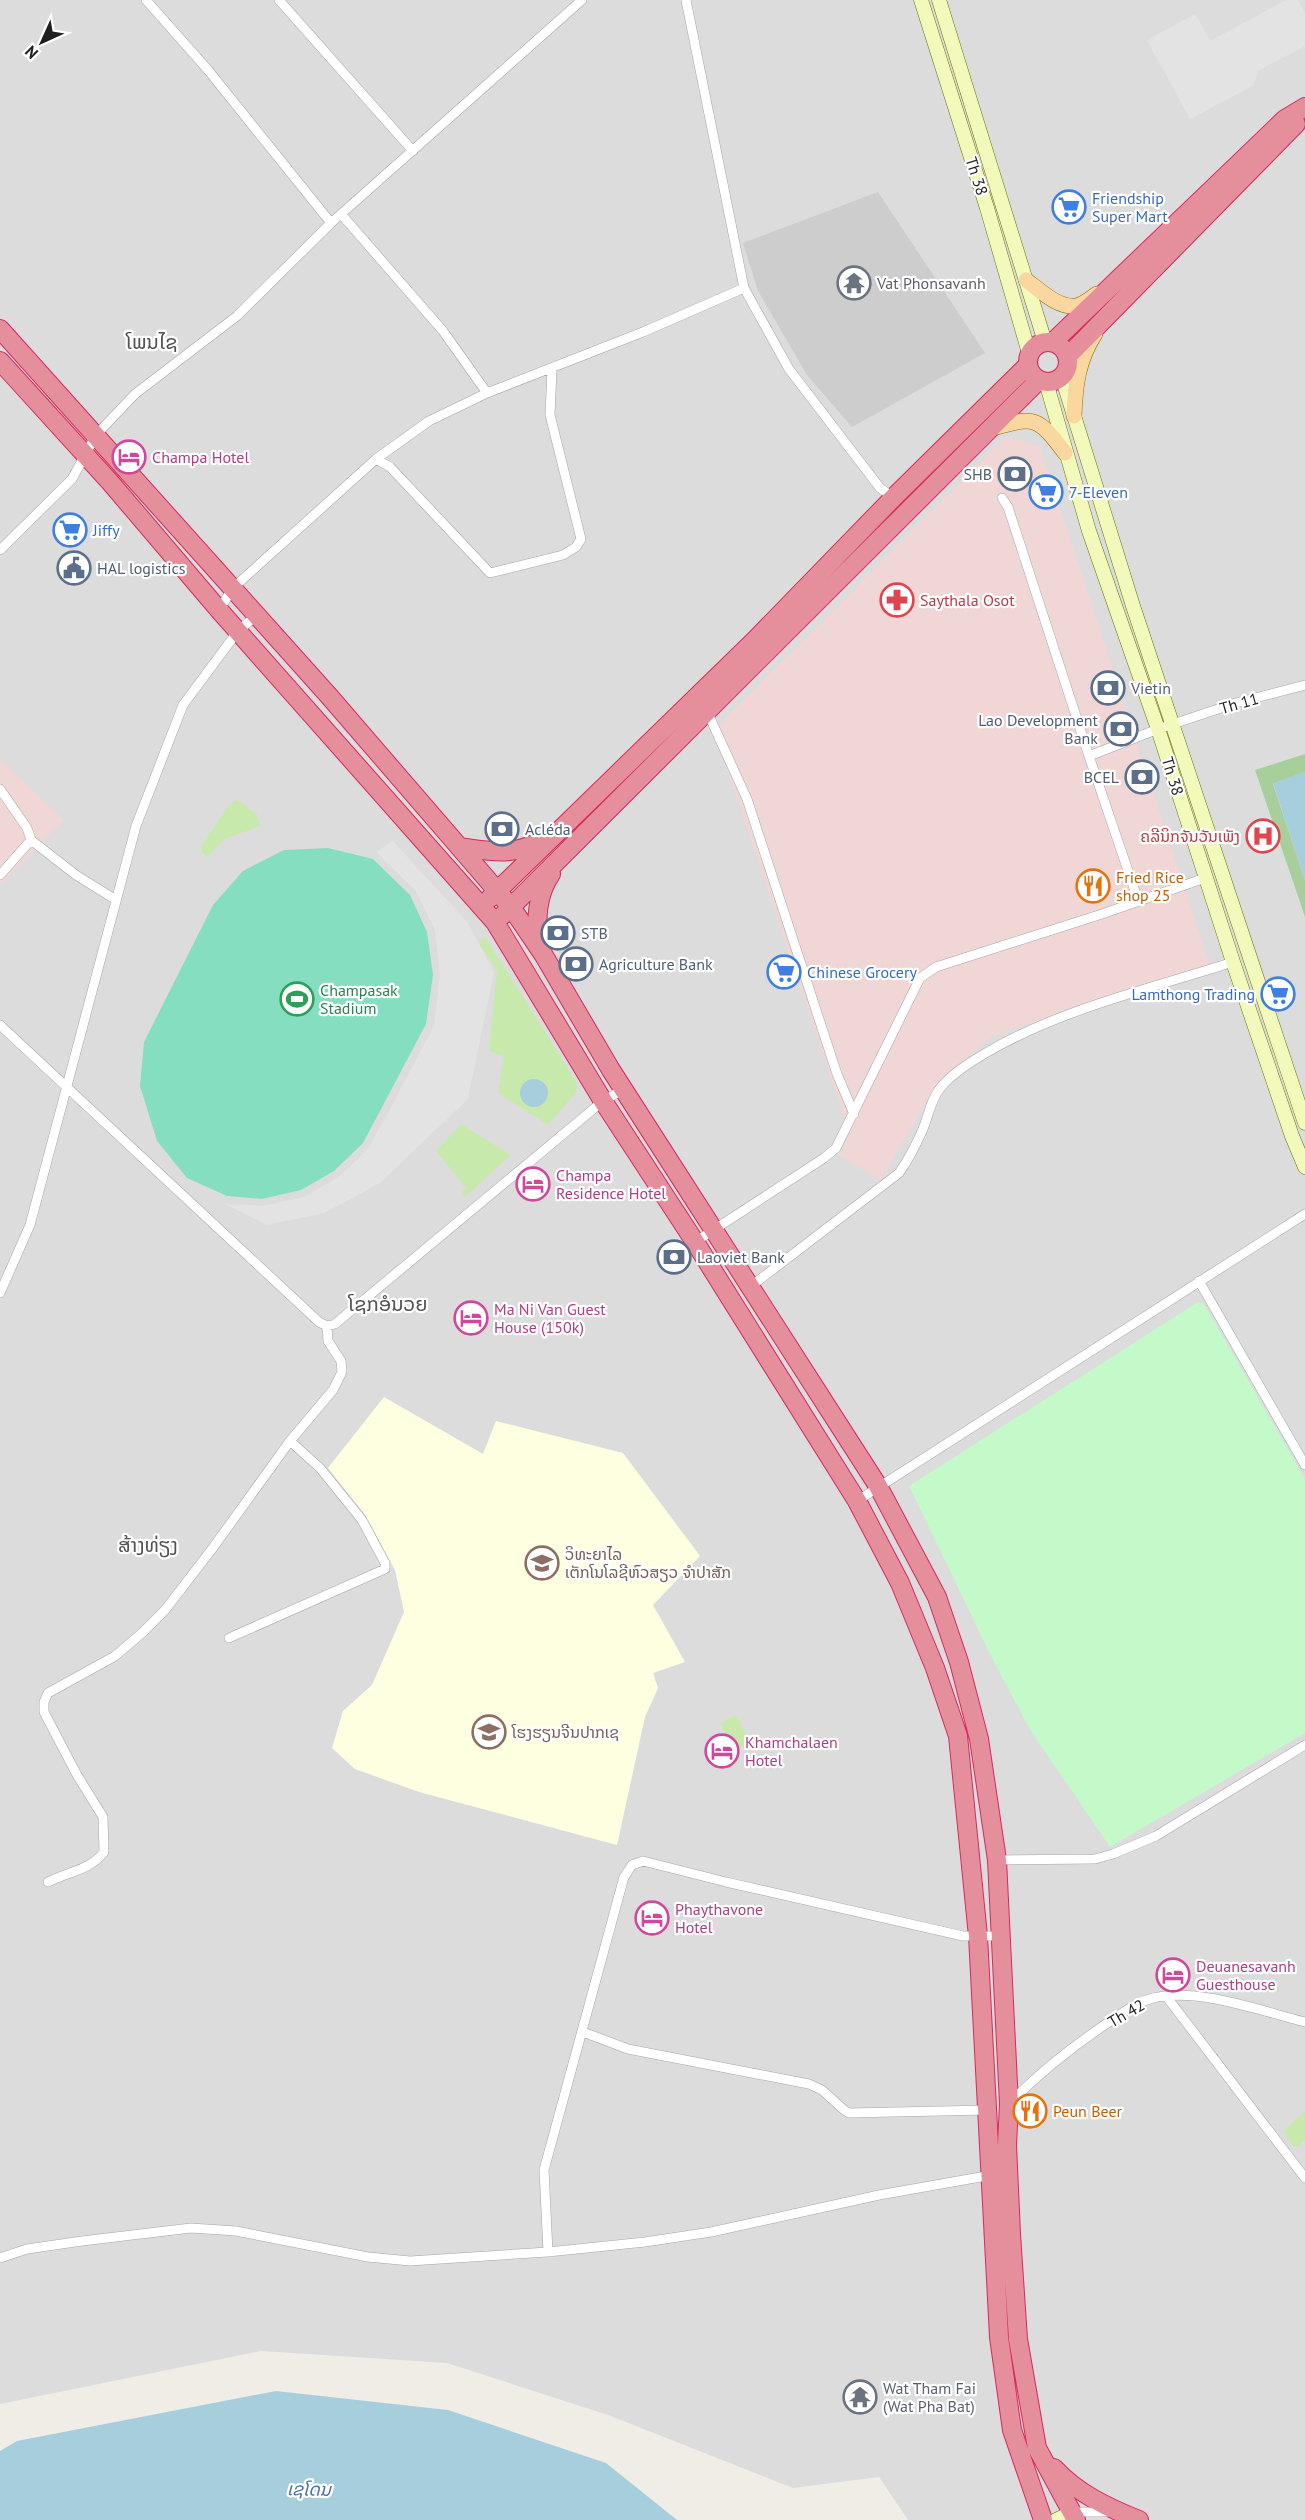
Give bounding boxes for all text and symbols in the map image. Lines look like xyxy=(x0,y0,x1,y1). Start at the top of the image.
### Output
north arrow xyxy=(12,12,72,72)
text: N xyxy=(21,42,42,63)
street label: Th 38 xyxy=(961,154,993,198)
place label: Friendship Super Mart xyxy=(1092,188,1168,226)
supermarket icon: Friendship Super Mart xyxy=(1051,189,1087,225)
temple icon: Vat Phonsavanh xyxy=(836,265,872,301)
place label: Vat Phonsavanh xyxy=(876,273,986,293)
district label: ໂພນໄຊ xyxy=(125,329,178,355)
hotel icon: Champa Hotel xyxy=(111,439,147,475)
place label: Champa Hotel xyxy=(152,447,249,467)
bank icon: SHB xyxy=(997,456,1033,492)
place label: SHB xyxy=(963,464,992,484)
supermarket icon: 7-Eleven xyxy=(1028,474,1064,510)
place label: 7-Eleven xyxy=(1069,482,1128,502)
supermarket icon: Jiffy xyxy=(52,512,88,548)
place label: Jiffy xyxy=(92,520,120,540)
public building icon: HAL logistics xyxy=(56,550,92,586)
place label: HAL logistics xyxy=(97,558,186,578)
pharmacy icon: Saythala Osot xyxy=(879,582,915,618)
place label: Saythala Osot xyxy=(920,590,1015,610)
bank icon: Vietin xyxy=(1090,670,1126,706)
place label: Vietin xyxy=(1130,678,1171,698)
street label: Th 11 xyxy=(1217,688,1261,718)
place label: Lao Development Bank xyxy=(978,710,1099,748)
bank icon: Lao Development Bank xyxy=(1103,711,1139,747)
street label: Th 38 xyxy=(1158,754,1188,798)
bank icon: BCEL xyxy=(1124,759,1160,795)
place label: BCEL xyxy=(1084,767,1119,787)
bank icon: Acléda xyxy=(484,811,520,847)
hospital icon: ຄລີນິກຈັນວັນເພັງ xyxy=(1245,818,1281,854)
place label: Acléda xyxy=(525,819,571,839)
place label: ຄລີນິກຈັນວັນເພັງ xyxy=(1140,826,1240,846)
place label: Fried Rice shop 25 xyxy=(1116,867,1184,905)
restaurant icon: Fried Rice shop 25 xyxy=(1075,868,1111,904)
bank icon: STB xyxy=(540,915,576,951)
place label: STB xyxy=(581,923,608,943)
bank icon: Agriculture Bank xyxy=(558,946,594,982)
place label: Agriculture Bank xyxy=(599,954,713,974)
supermarket icon: Chinese Grocery xyxy=(766,954,802,990)
place label: Chinese Grocery xyxy=(807,962,917,982)
supermarket icon: Lamthong Trading xyxy=(1260,976,1296,1012)
place label: Champasak Stadium xyxy=(320,980,398,1018)
sports icon: Champasak Stadium xyxy=(279,981,315,1017)
place label: Lamthong Trading xyxy=(1131,984,1255,1004)
place label: Champa Residence Hotel xyxy=(556,1165,666,1203)
hotel icon: Champa Residence Hotel xyxy=(515,1166,551,1202)
bank icon: Laoviet Bank xyxy=(656,1239,692,1275)
place label: Laoviet Bank xyxy=(697,1247,785,1267)
district label: ໂຊກອໍນວຍ xyxy=(348,1291,427,1317)
place label: Ma Ni Van Guest House (150k) xyxy=(494,1299,606,1337)
hotel icon: Ma Ni Van Guest House (150k) xyxy=(453,1300,489,1336)
district label: ສ້າງທ່ຽງ xyxy=(118,1532,178,1558)
place label: ວິທະຍາໄລ ເຕັກໂນໂລຊີຫົວສຽວ ຈຳປາສັກ xyxy=(565,1544,731,1583)
school or university icon: ວິທະຍາໄລ ເຕັກໂນໂລຊີຫົວສຽວ ຈຳປາສັກ xyxy=(524,1545,560,1581)
school or university icon: ໂຮງຮຽນຈີນປາກເຊ xyxy=(471,1714,507,1750)
place label: ໂຮງຮຽນຈີນປາກເຊ xyxy=(511,1722,619,1743)
place label: Khamchalaen Hotel xyxy=(745,1732,838,1770)
hotel icon: Khamchalaen Hotel xyxy=(704,1733,740,1769)
place label: Phaythavone Hotel xyxy=(675,1899,763,1937)
hotel icon: Phaythavone Hotel xyxy=(634,1900,670,1936)
place label: Deuanesavanh Guesthouse xyxy=(1196,1956,1296,1994)
hotel icon: Deuanesavanh Guesthouse xyxy=(1155,1957,1191,1993)
street label: Th 42 xyxy=(1104,1994,1148,2032)
restaurant icon: Peun Beer xyxy=(1012,2093,1048,2129)
place label: Peun Beer xyxy=(1053,2101,1123,2121)
place label: Wat Tham Fai (Wat Pha Bat) xyxy=(883,2378,976,2416)
temple icon: Wat Tham Fai (Wat Pha Bat) xyxy=(842,2379,878,2415)
water label: ເຊໂດນ xyxy=(287,2477,333,2501)

